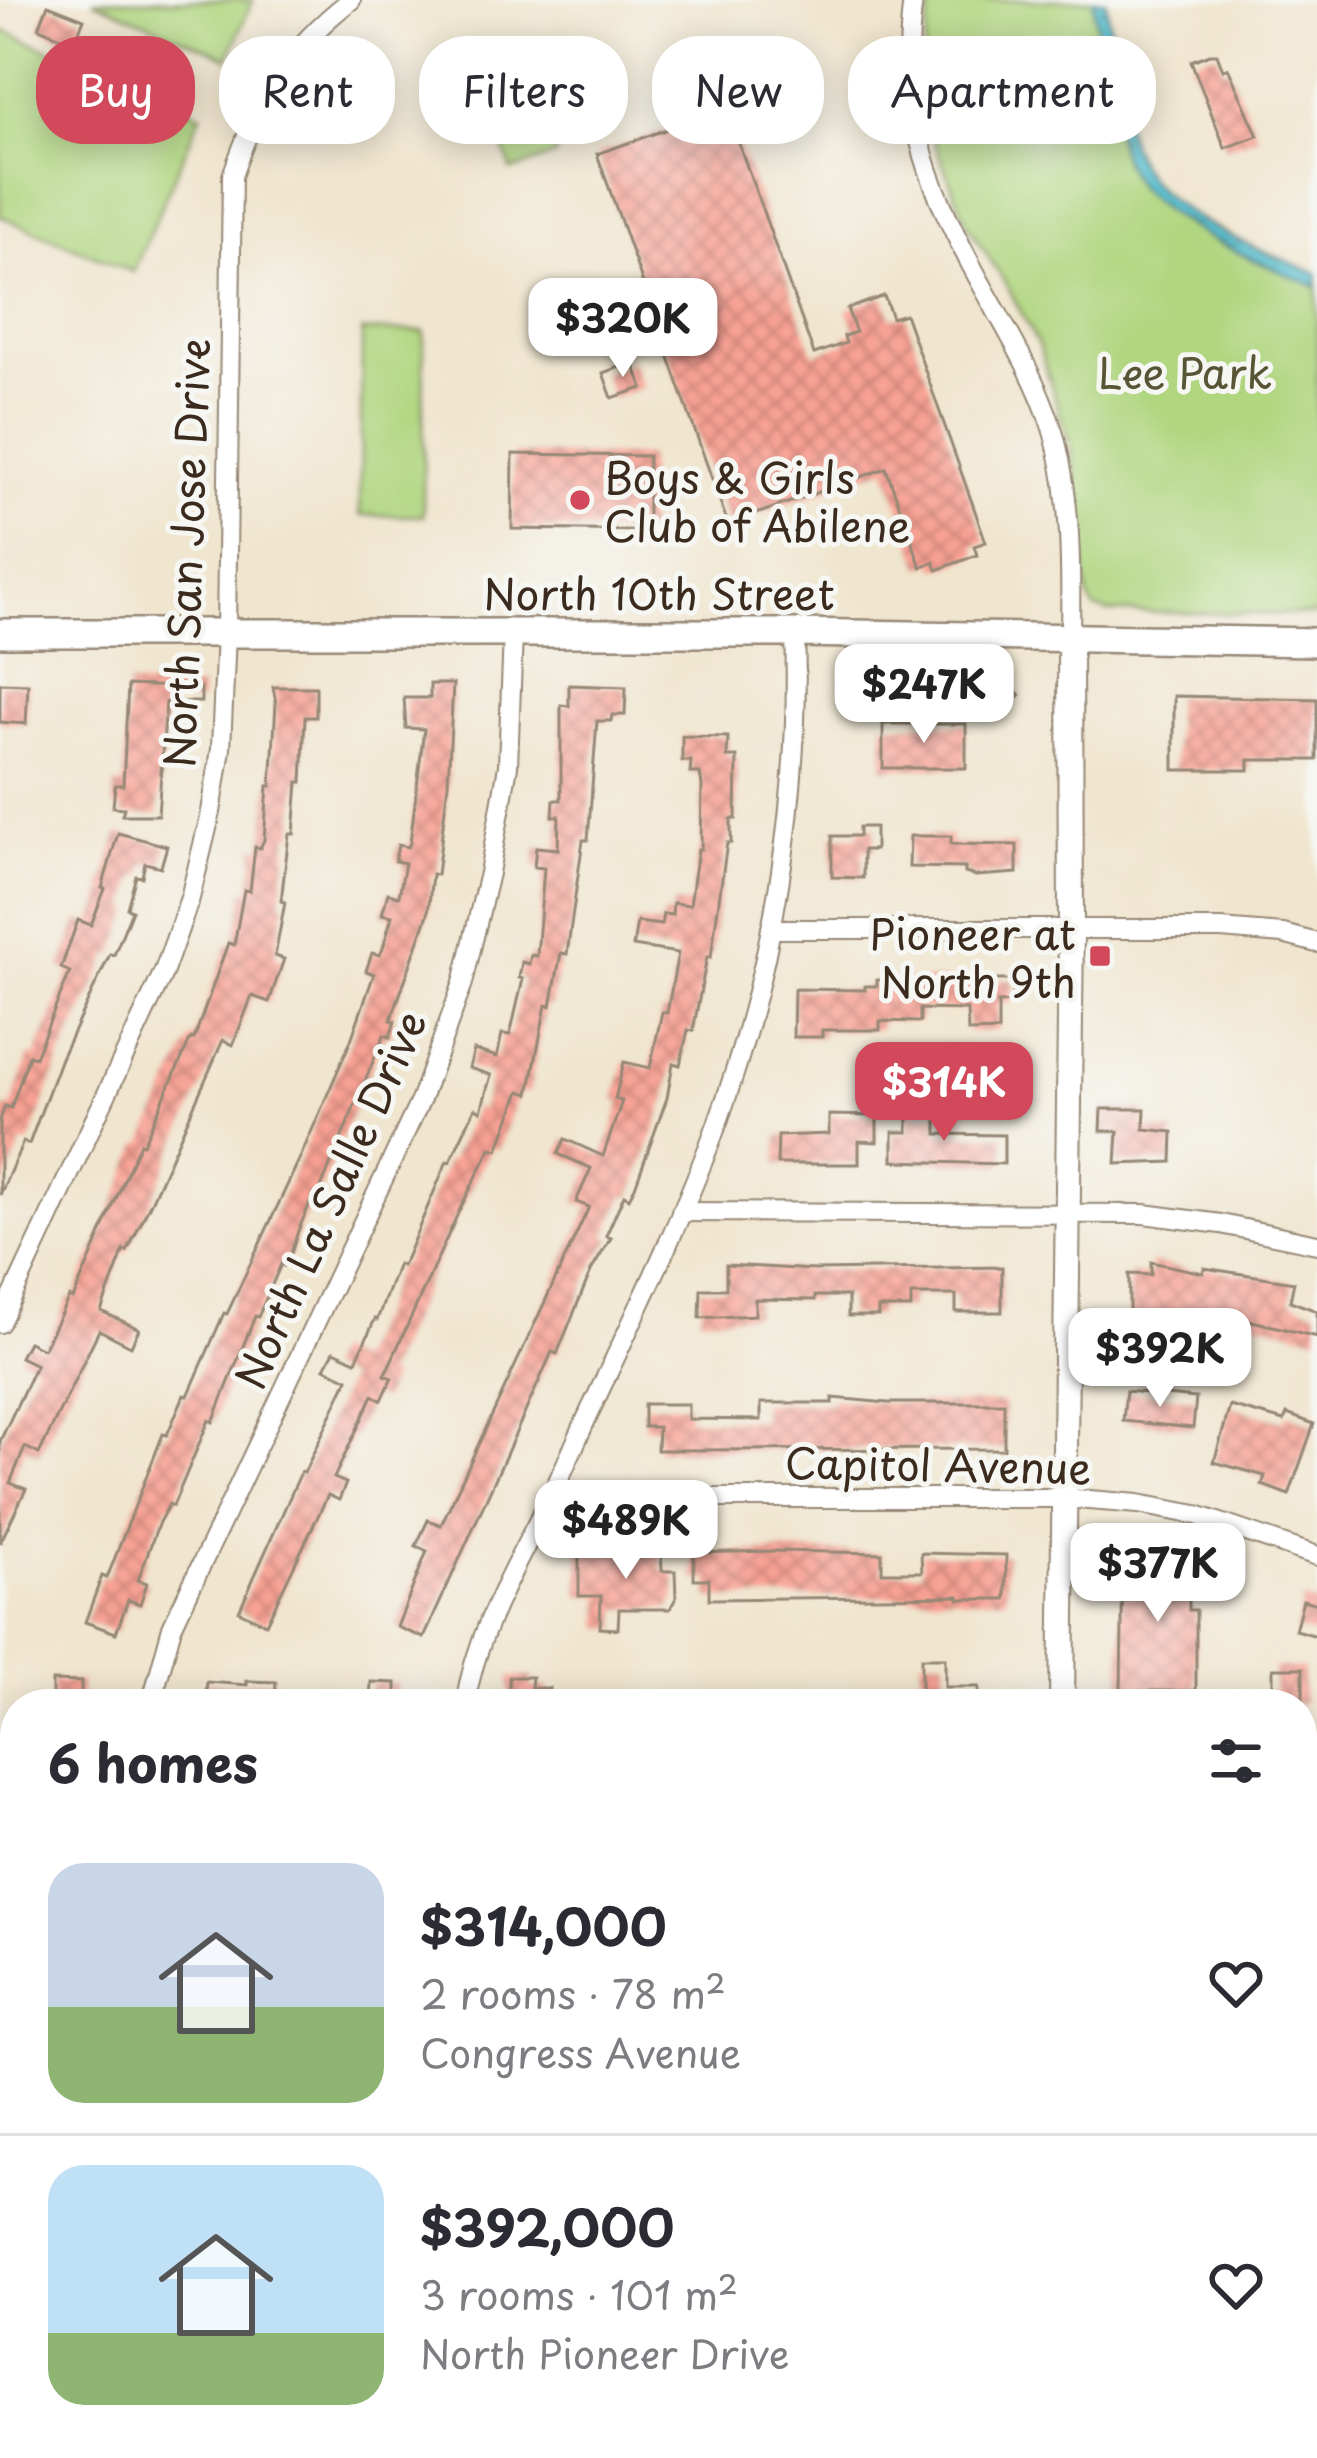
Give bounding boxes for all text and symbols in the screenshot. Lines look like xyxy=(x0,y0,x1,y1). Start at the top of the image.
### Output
chip: Buy xyxy=(36,36,195,144)
chip: Rent xyxy=(219,36,395,144)
chip: Filters xyxy=(419,36,628,144)
chip: New xyxy=(652,36,824,144)
chip: Apartment xyxy=(848,36,1156,144)
pin: $320K xyxy=(539,278,707,380)
text: $320K xyxy=(555,287,691,346)
street label: North San Jose Drive xyxy=(146,337,224,769)
park label: Lee Park xyxy=(1098,340,1272,403)
place label: Boys & Girls Club of Abilene xyxy=(604,445,910,556)
marker: Boys & Girls Club of Abilene xyxy=(567,487,593,513)
street label: North 10th Street xyxy=(483,561,835,624)
pin: $247K xyxy=(840,644,1008,746)
text: $247K xyxy=(862,653,986,712)
place label: Pioneer at North 9th xyxy=(869,901,1076,1012)
marker: Pioneer at North 9th xyxy=(1087,943,1113,969)
street label: North La Salle Drive xyxy=(217,1000,441,1398)
pin: $314K xyxy=(860,1042,1028,1144)
text: $314K xyxy=(882,1051,1006,1110)
pin: $392K xyxy=(1076,1308,1244,1410)
text: $392K xyxy=(1095,1317,1225,1376)
street label: Capitol Avenue xyxy=(784,1430,1092,1498)
pin: $489K xyxy=(542,1480,710,1582)
text: $489K xyxy=(562,1489,690,1548)
pin: $377K xyxy=(1074,1523,1242,1625)
text: $377K xyxy=(1097,1532,1219,1591)
text: 6 homes xyxy=(48,1723,258,1800)
icon: filters xyxy=(1203,1728,1269,1794)
text: $314,000 xyxy=(420,1886,667,1963)
icon: home xyxy=(144,1911,288,2055)
icon: heart xyxy=(1203,1950,1269,2016)
text: 2 rooms · 78 m² xyxy=(420,1963,726,2022)
text: Congress Avenue xyxy=(420,2022,741,2081)
text: $392,000 xyxy=(420,2187,674,2264)
icon: home xyxy=(144,2213,288,2357)
icon: heart xyxy=(1203,2252,1269,2318)
text: 3 rooms · 101 m² xyxy=(420,2264,738,2323)
text: North Pioneer Drive xyxy=(420,2323,789,2382)

